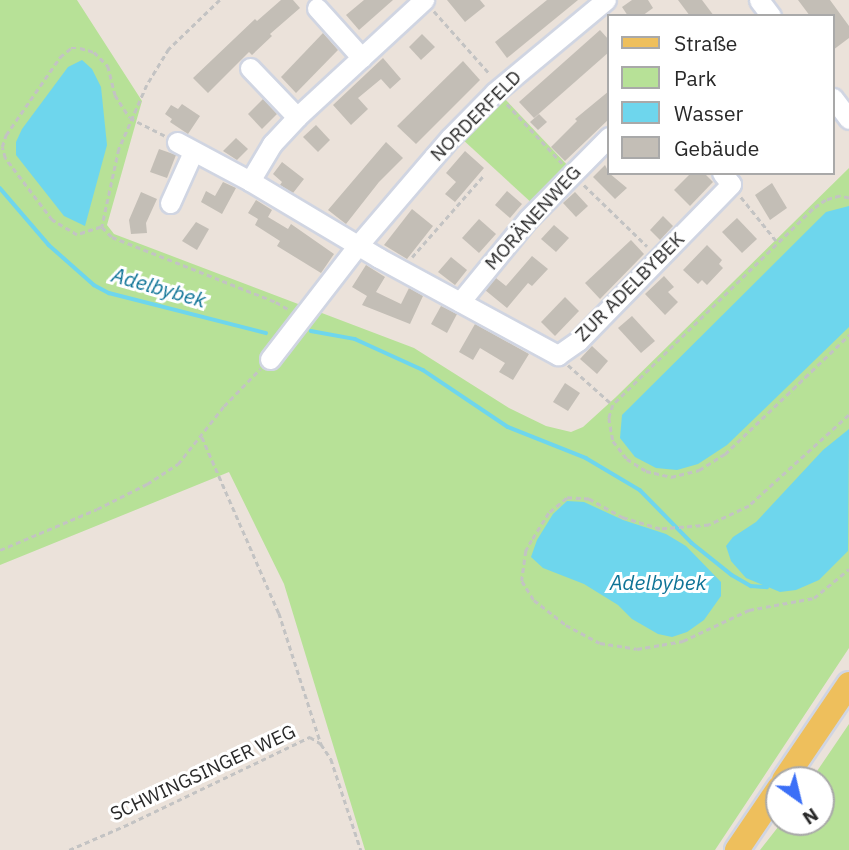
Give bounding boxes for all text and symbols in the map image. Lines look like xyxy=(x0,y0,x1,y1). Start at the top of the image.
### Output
legend xyxy=(608,14,835,175)
text: Straße xyxy=(674,29,737,57)
text: Park xyxy=(674,64,717,92)
street label: NORDERFELD xyxy=(426,66,526,166)
text: Wasser xyxy=(674,99,743,127)
text: Gebäude xyxy=(674,134,759,162)
street label: MORÄNENWEG xyxy=(480,161,586,275)
street label: ZUR ADELBYBEK xyxy=(571,228,689,346)
water label: Adelbybek xyxy=(109,262,209,312)
water label: Adelbybek xyxy=(610,569,706,595)
street label: SCHWINGSINGER WEG xyxy=(107,720,299,826)
north arrow xyxy=(765,766,835,836)
text: N xyxy=(798,803,823,831)

